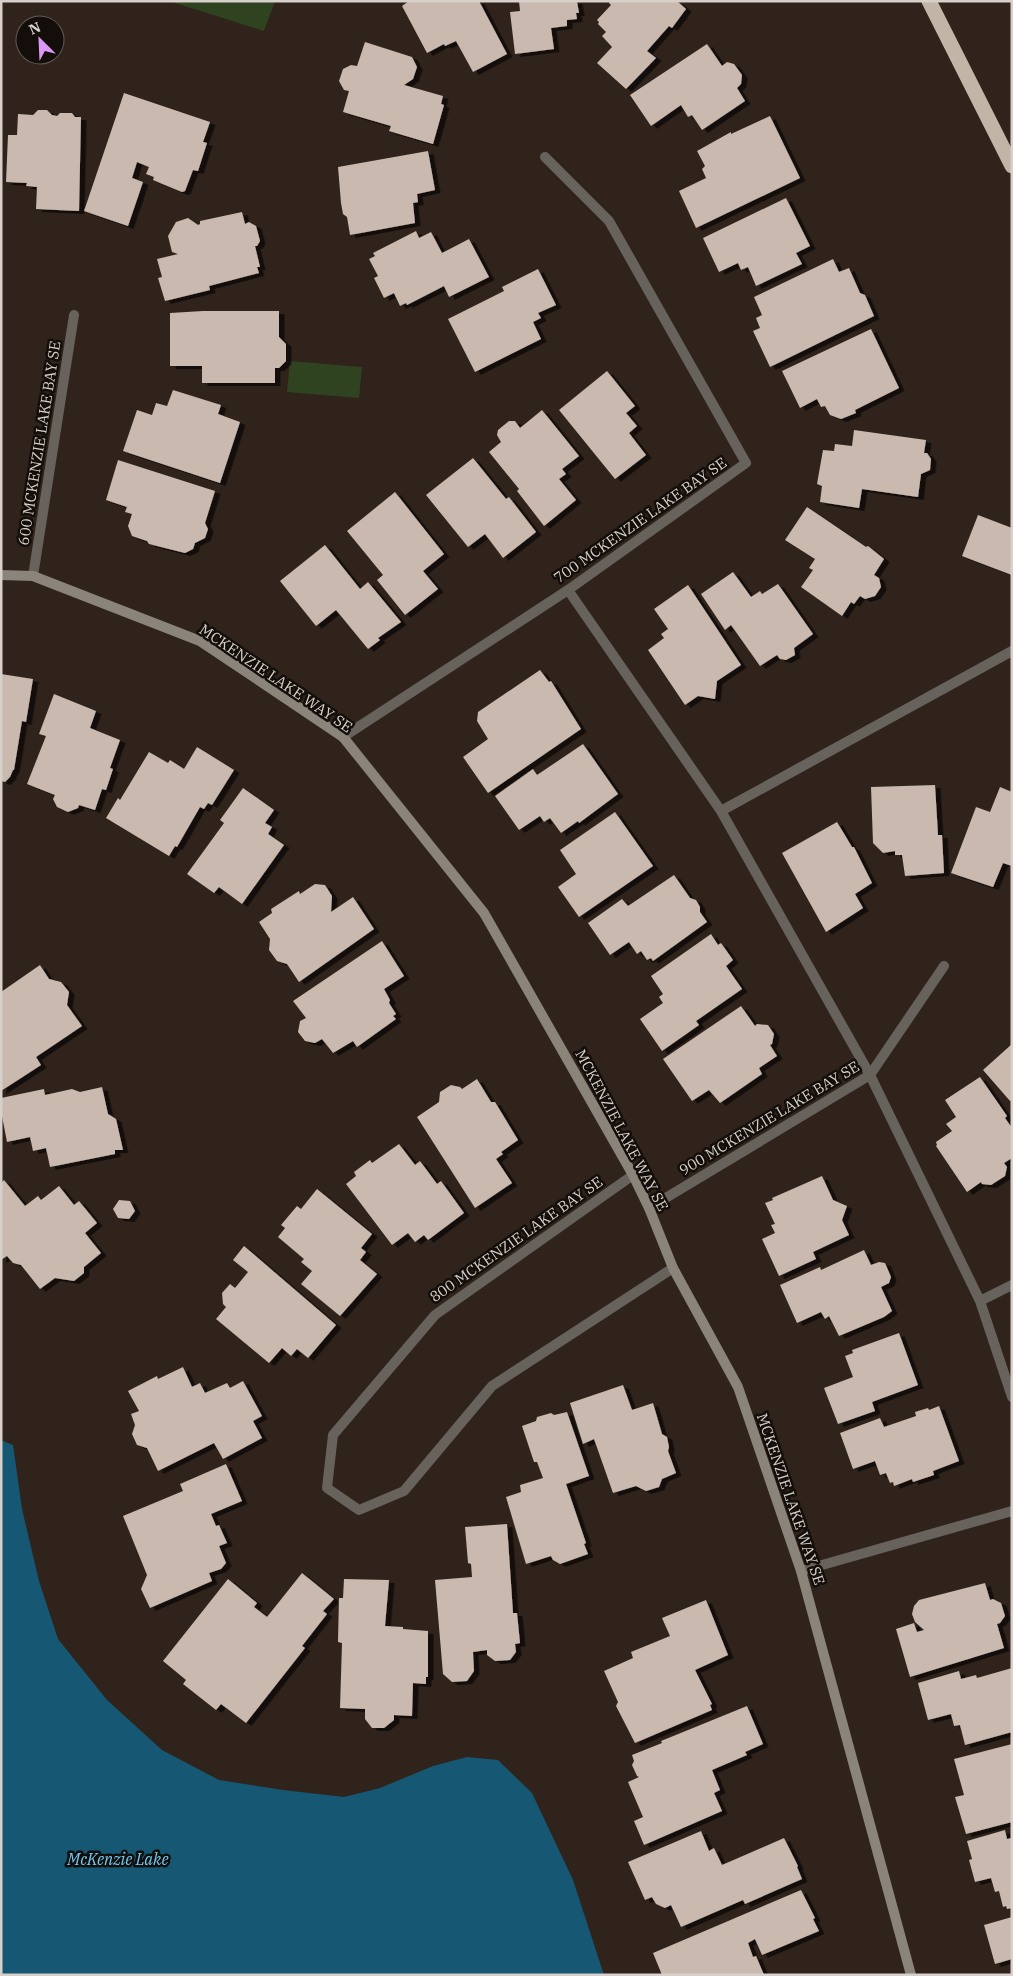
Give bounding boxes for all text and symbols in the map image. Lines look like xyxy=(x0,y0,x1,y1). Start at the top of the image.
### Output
north arrow xyxy=(15,15,65,65)
text: N xyxy=(26,18,43,39)
street label: 600 MCKENZIE LAKE BAY SE xyxy=(13,339,65,547)
street label: 700 MCKENZIE LAKE BAY SE xyxy=(550,453,730,587)
street label: MCKENZIE LAKE WAY SE xyxy=(196,620,356,736)
street label: MCKENZIE LAKE WAY SE xyxy=(571,1046,673,1214)
street label: 900 MCKENZIE LAKE BAY SE xyxy=(676,1057,862,1179)
street label: 800 MCKENZIE LAKE BAY SE xyxy=(426,1172,606,1306)
street label: MCKENZIE LAKE WAY SE xyxy=(753,1411,829,1587)
water label: McKenzie Lake xyxy=(66,1849,169,1869)

